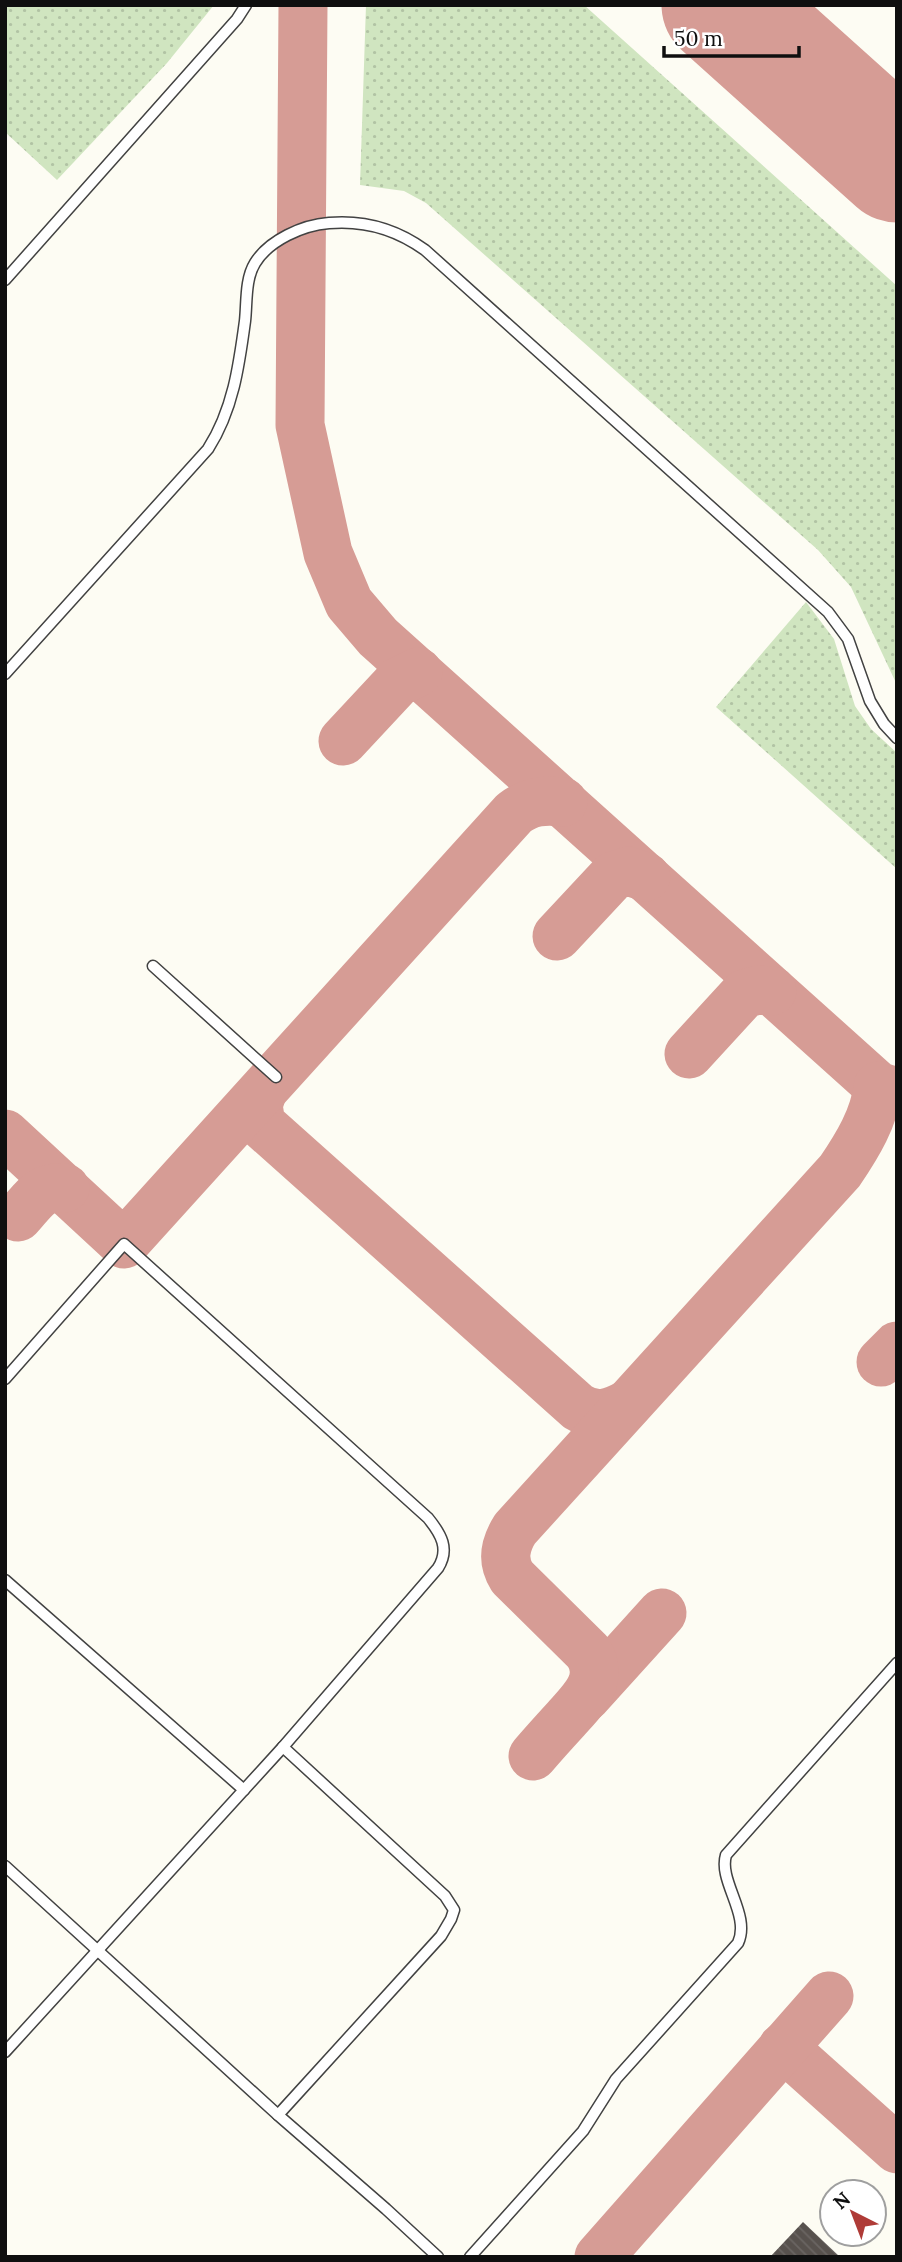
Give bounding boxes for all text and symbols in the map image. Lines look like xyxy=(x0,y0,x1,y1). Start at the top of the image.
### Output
scale bar xyxy=(664,14,799,58)
text: 50 m xyxy=(674,25,723,52)
north arrow xyxy=(818,2178,888,2248)
text: N xyxy=(828,2186,855,2214)

